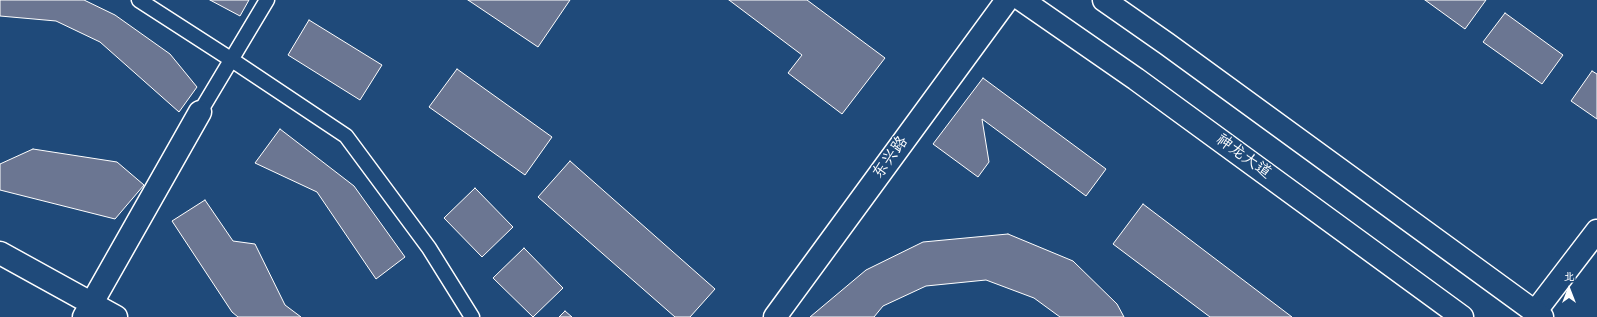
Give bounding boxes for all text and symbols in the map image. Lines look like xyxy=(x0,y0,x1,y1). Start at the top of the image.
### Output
street label: 神龙大道 xyxy=(1211,130,1275,184)
street label: 东兴路 xyxy=(869,133,913,183)
north arrow xyxy=(1549,269,1589,309)
text: 北 xyxy=(1564,270,1575,284)

